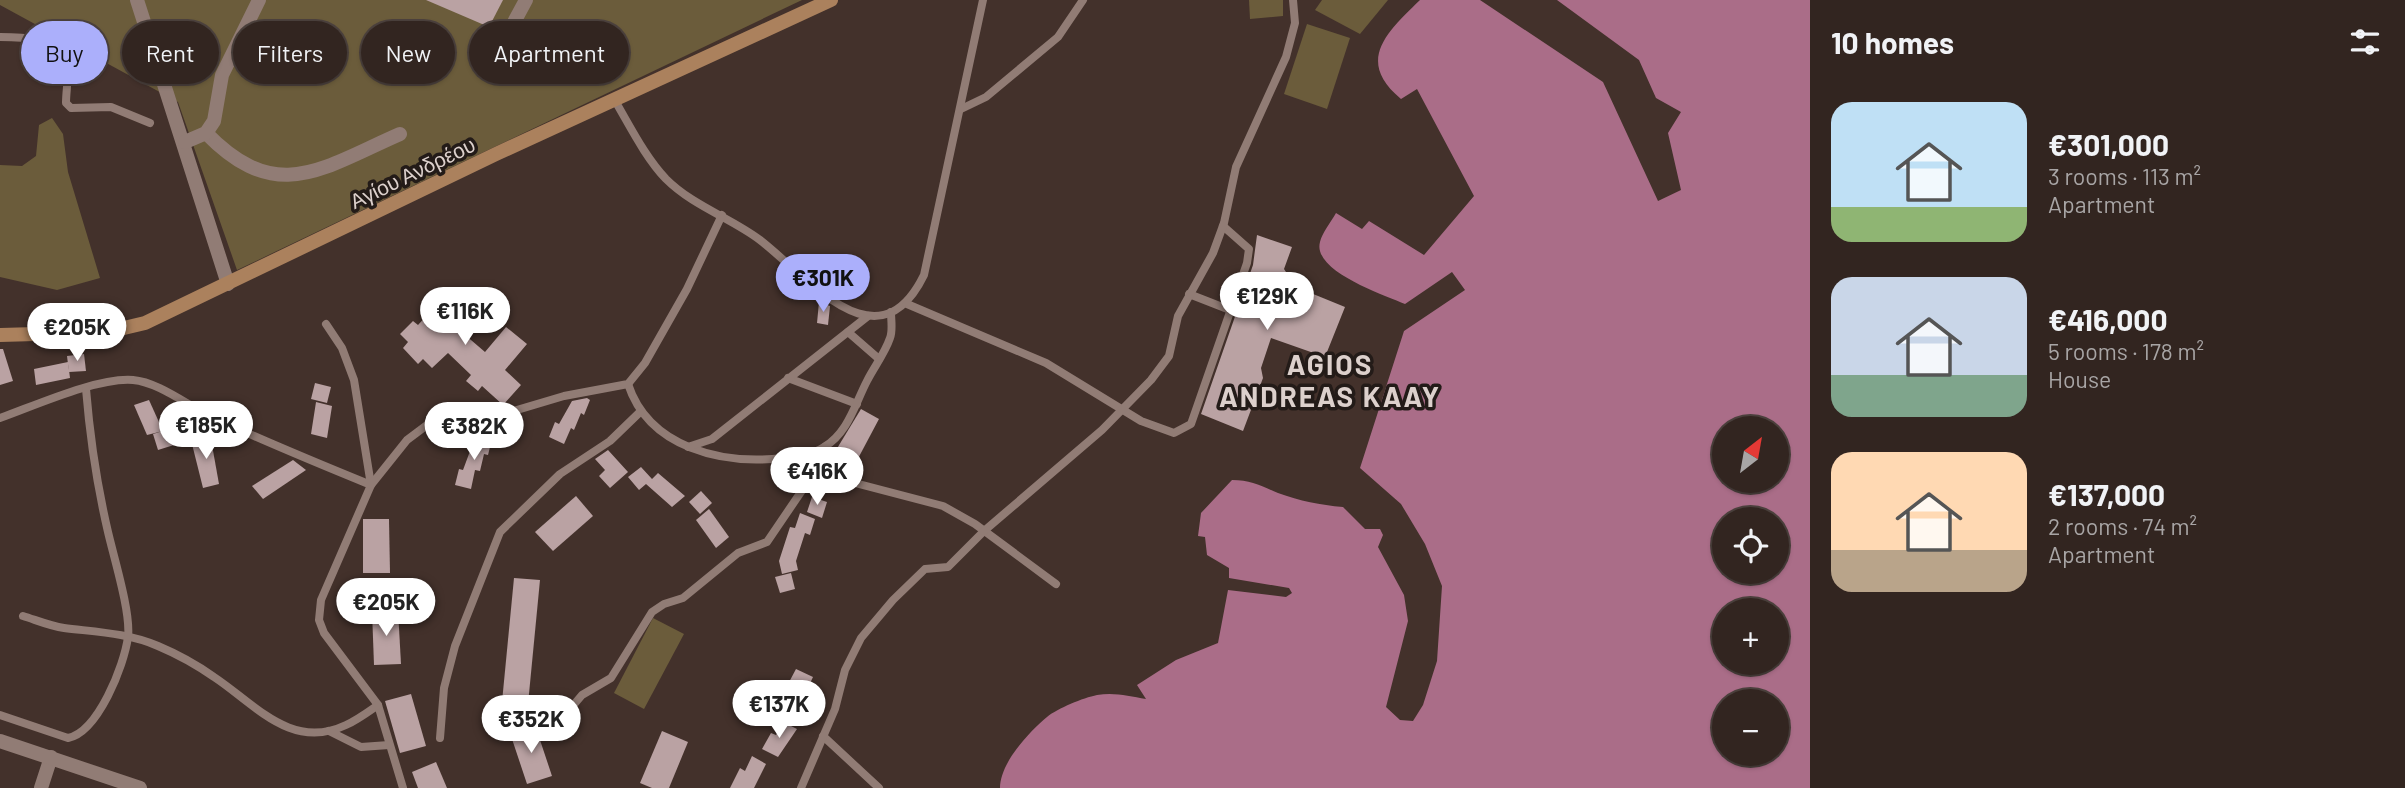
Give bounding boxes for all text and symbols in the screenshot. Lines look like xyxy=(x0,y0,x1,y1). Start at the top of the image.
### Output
chip: Buy xyxy=(21,21,108,84)
chip: Rent xyxy=(122,21,219,84)
chip: Filters xyxy=(233,21,347,84)
chip: New xyxy=(361,21,455,84)
chip: Apartment xyxy=(469,21,629,84)
icon: filters xyxy=(2346,23,2384,61)
text: 10 homes xyxy=(1831,24,1954,60)
text: €301,000 xyxy=(2048,126,2169,162)
icon: home xyxy=(1887,130,1971,214)
street label: Αγίου Ανδρέου xyxy=(345,131,479,213)
text: 3 rooms · 113 m² xyxy=(2048,162,2201,190)
text: Apartment xyxy=(2048,190,2155,218)
pin: €301K xyxy=(774,254,872,314)
text: €301K xyxy=(792,263,854,291)
pin: €129K xyxy=(1218,272,1316,332)
text: €129K xyxy=(1236,281,1298,309)
pin: €116K xyxy=(416,288,514,347)
text: €116K xyxy=(436,296,494,324)
text: €416,000 xyxy=(2048,301,2168,337)
pin: €205K xyxy=(28,304,126,363)
icon: home xyxy=(1887,305,1971,389)
text: €205K xyxy=(43,312,111,340)
text: 5 rooms · 178 m² xyxy=(2048,337,2204,365)
district label: AGIOS ANDREAS KAAY xyxy=(1219,347,1441,413)
text: House xyxy=(2048,365,2111,393)
pin: €185K xyxy=(157,402,255,461)
pin: €382K xyxy=(425,402,523,462)
text: €185K xyxy=(175,410,237,438)
text: €382K xyxy=(441,411,507,439)
north arrow xyxy=(1712,416,1788,494)
map controls xyxy=(1712,416,1789,766)
pin: €416K xyxy=(768,448,866,507)
text: €416K xyxy=(786,456,848,484)
text: €137,000 xyxy=(2048,476,2165,512)
icon: home xyxy=(1887,480,1971,564)
button: locate xyxy=(1712,507,1789,584)
text: 2 rooms · 74 m² xyxy=(2048,512,2197,540)
text: Apartment xyxy=(2048,540,2155,568)
pin: €205K xyxy=(337,578,435,638)
text: €205K xyxy=(352,587,420,615)
button: + xyxy=(1712,598,1789,675)
pin: €137K xyxy=(730,680,828,740)
text: €137K xyxy=(749,689,809,717)
button: − xyxy=(1712,689,1789,766)
pin: €352K xyxy=(482,696,580,755)
text: €352K xyxy=(498,704,564,732)

